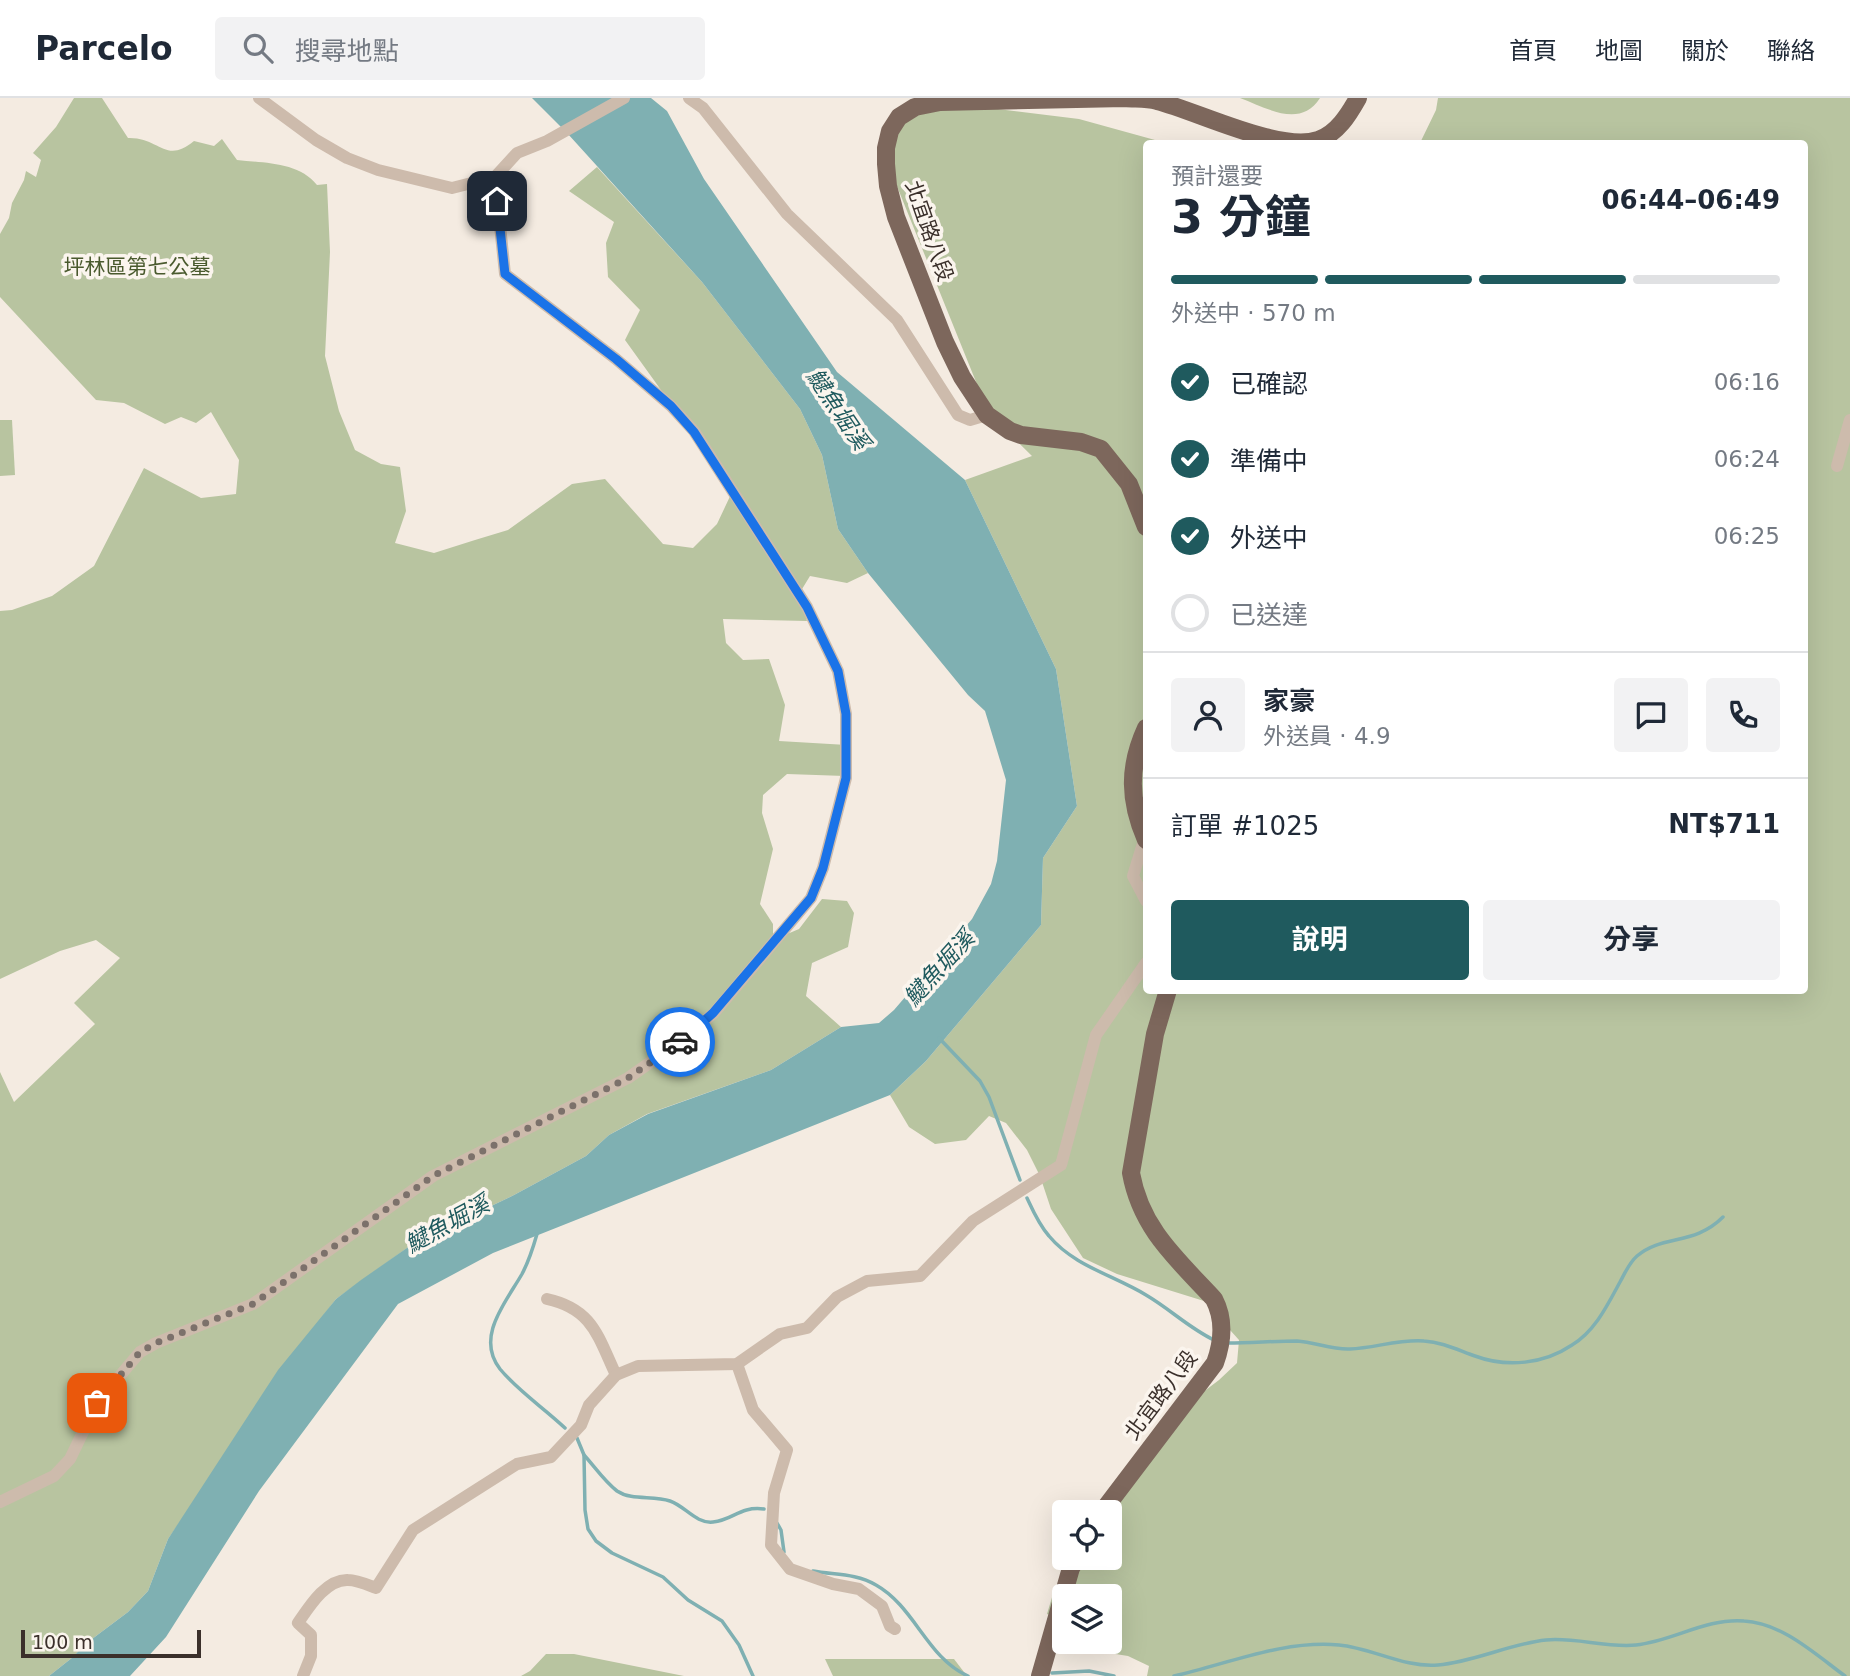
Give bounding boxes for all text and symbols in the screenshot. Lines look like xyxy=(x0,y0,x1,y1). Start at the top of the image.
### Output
search box xyxy=(215,17,705,80)
text: Parcelo xyxy=(35,29,173,68)
icon: search xyxy=(239,29,277,67)
text: 搜尋地點 xyxy=(295,36,399,66)
text: 首頁 xyxy=(1509,37,1557,65)
text: 地圖 xyxy=(1595,37,1643,65)
text: 關於 xyxy=(1681,37,1729,65)
text: 聯絡 xyxy=(1767,37,1815,65)
text: 預計還要 xyxy=(1171,163,1263,189)
pin xyxy=(467,171,527,231)
street label: 北宜路八段 xyxy=(901,177,957,285)
icon: home xyxy=(478,182,516,220)
text: 06:44–06:49 xyxy=(1601,185,1780,215)
text: 3 分鐘 xyxy=(1171,190,1311,244)
park label: 坪林區第七公墓 xyxy=(64,255,211,279)
text: 外送中 · 570 m xyxy=(1171,300,1336,326)
icon: check xyxy=(1171,363,1209,401)
water label: 𩻸魚堀溪 xyxy=(801,364,876,457)
text: 已確認 xyxy=(1230,369,1308,399)
text: 06:16 xyxy=(1714,369,1780,395)
icon: check xyxy=(1171,440,1209,478)
text: 準備中 xyxy=(1230,446,1308,476)
text: 06:24 xyxy=(1714,446,1780,472)
icon: check xyxy=(1171,517,1209,555)
text: 外送中 xyxy=(1230,523,1308,553)
text: 06:25 xyxy=(1714,523,1780,549)
text: 已送達 xyxy=(1230,600,1308,630)
button: person xyxy=(1171,678,1245,752)
button: chat xyxy=(1614,678,1688,752)
button: phone xyxy=(1706,678,1780,752)
text: 家豪 xyxy=(1263,686,1315,716)
text: 外送員 · 4.9 xyxy=(1263,723,1391,749)
text: NT$711 xyxy=(1668,809,1780,839)
text: 訂單 #1025 xyxy=(1171,811,1319,841)
button: 說明 xyxy=(1171,900,1469,980)
button: 分享 xyxy=(1483,900,1780,980)
water label: 𩻸魚堀溪 xyxy=(899,923,981,1011)
courier xyxy=(645,1007,715,1077)
icon: car xyxy=(661,1023,699,1061)
water label: 𩻸魚堀溪 xyxy=(400,1189,496,1258)
street label: 北宜路八段 xyxy=(1120,1346,1202,1444)
pin xyxy=(67,1373,127,1433)
icon: bag xyxy=(78,1384,116,1422)
map controls xyxy=(1052,1500,1122,1654)
button: locate xyxy=(1052,1500,1122,1570)
button: layers xyxy=(1052,1584,1122,1654)
scale bar xyxy=(21,1627,201,1659)
text: 100 m xyxy=(32,1631,93,1653)

